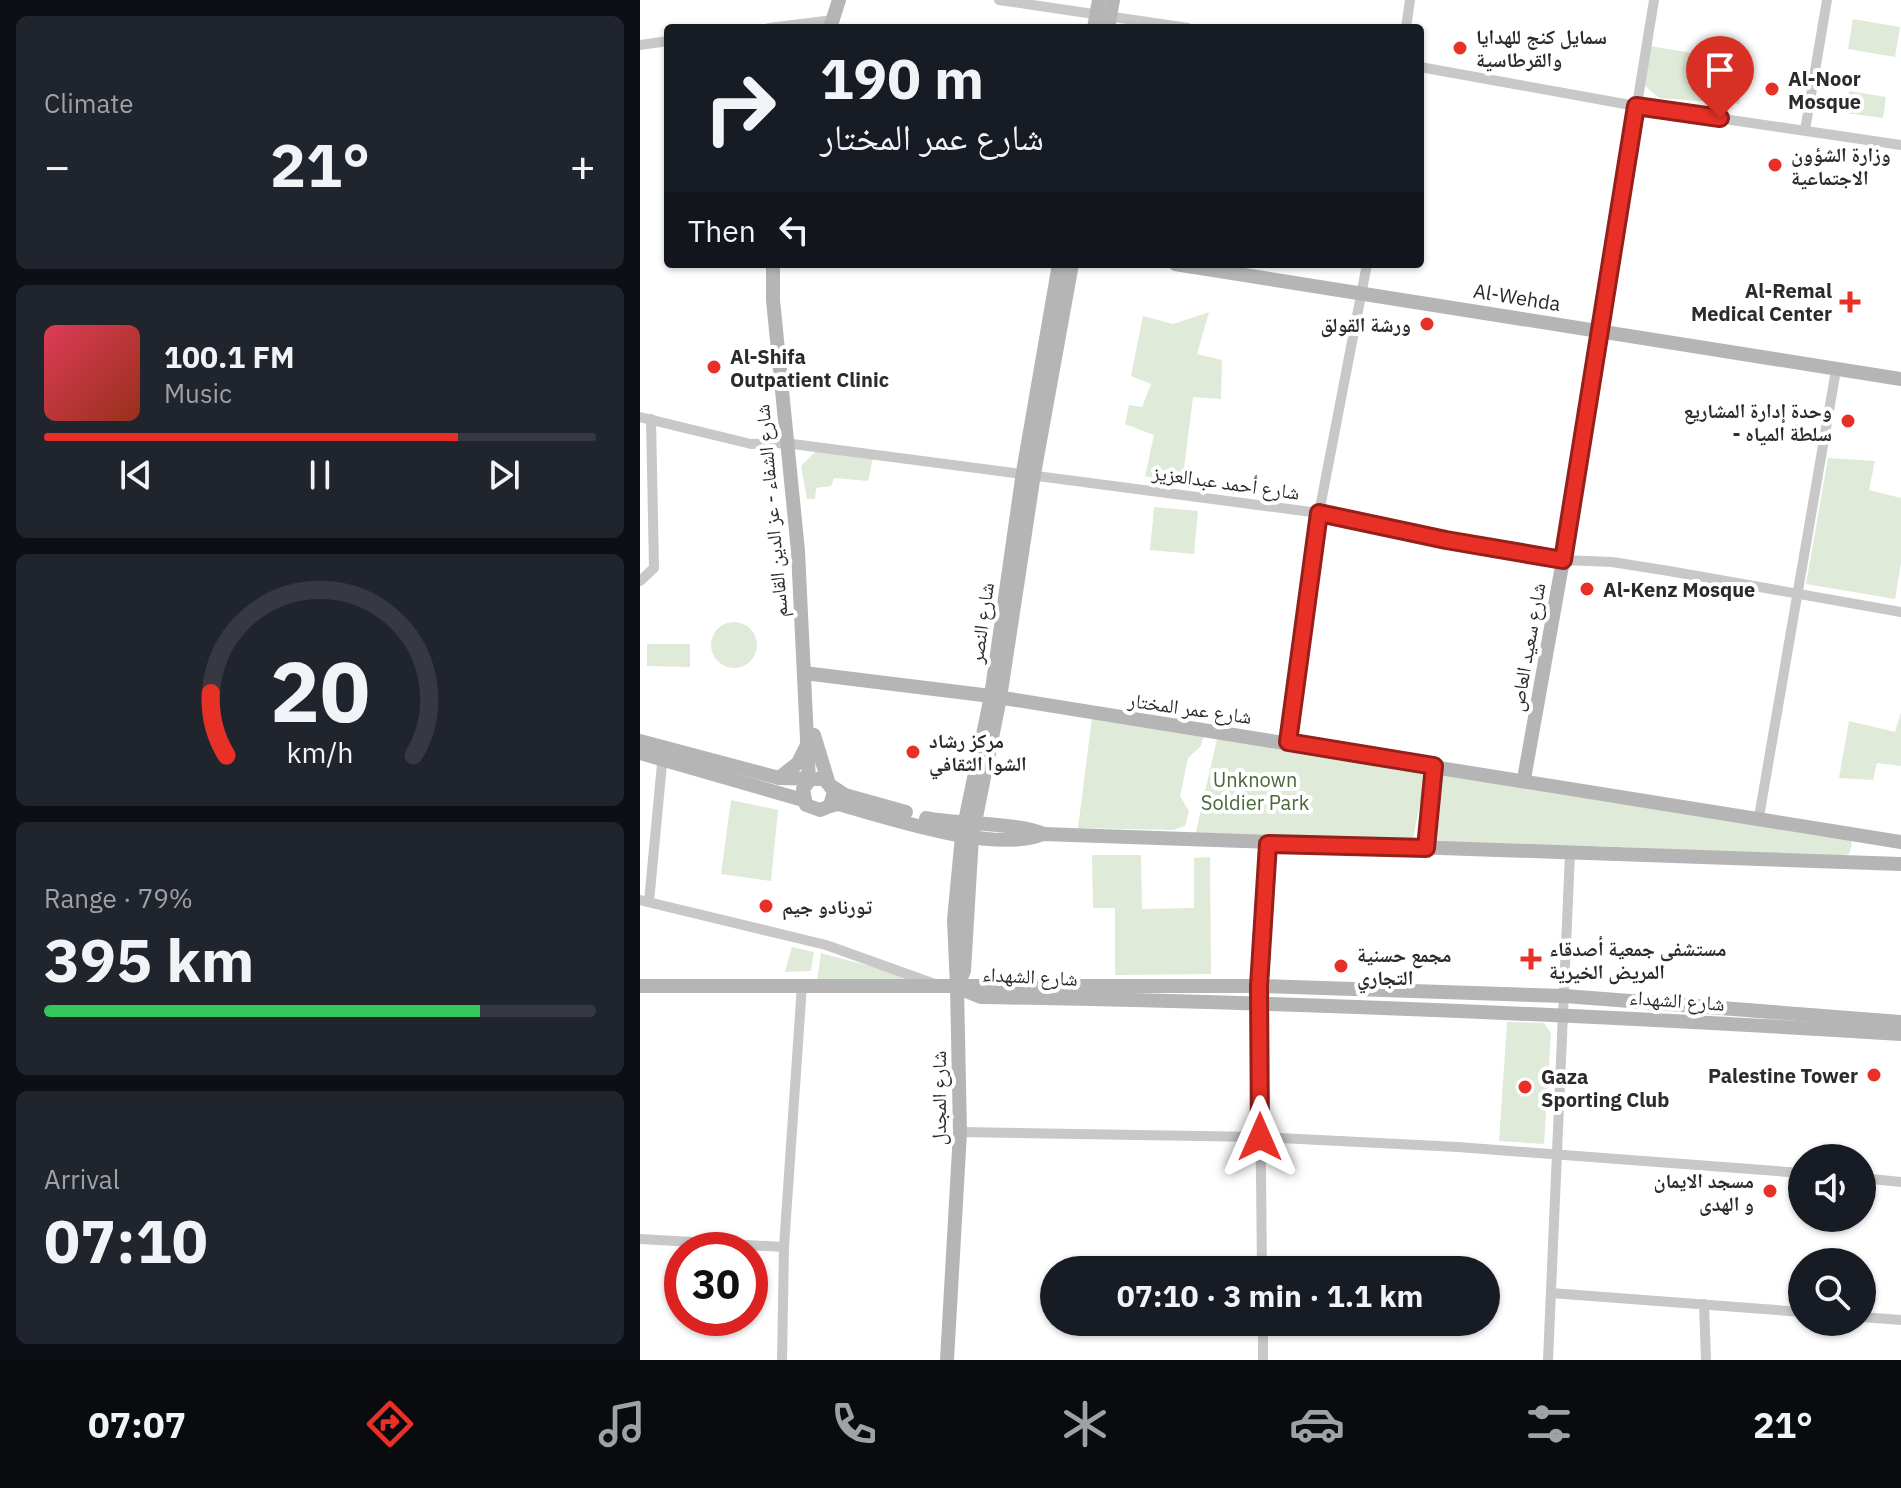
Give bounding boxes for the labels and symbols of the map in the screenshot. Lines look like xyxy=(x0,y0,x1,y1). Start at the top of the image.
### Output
place label: سمايل كنج للهدايا والقرطاسية xyxy=(1476,23,1607,73)
pin xyxy=(1686,36,1754,118)
marker: سمايل كنج للهدايا والقرطاسية xyxy=(1451,39,1469,57)
place label: Al-Noor Mosque xyxy=(1788,65,1861,115)
marker: Al-Noor Mosque xyxy=(1763,80,1781,98)
place label: وزارة الشؤون الاجتماعية xyxy=(1791,141,1891,191)
marker: وزارة الشؤون الاجتماعية xyxy=(1766,156,1784,174)
street label: Al-Wehda xyxy=(1471,277,1563,317)
place label: Al-Remal Medical Center xyxy=(1691,277,1832,327)
marker: Al-Remal Medical Center xyxy=(1839,291,1861,313)
place label: ورشة القولق xyxy=(1320,311,1411,338)
marker: ورشة القولق xyxy=(1418,315,1436,333)
place label: Al-Shifa Outpatient Clinic xyxy=(730,343,889,393)
marker: Al-Shifa Outpatient Clinic xyxy=(705,358,723,376)
place label: وحدة إدارة المشاريع - سلطة المياه xyxy=(1683,397,1832,447)
street label: شارع الشفاء - عز الدين القاسم xyxy=(748,403,795,619)
marker: وحدة إدارة المشاريع - سلطة المياه xyxy=(1839,412,1857,430)
street label: شارع أحمد عبدالعزيز xyxy=(1150,458,1301,506)
place label: Al-Kenz Mosque xyxy=(1603,576,1755,603)
marker: Al-Kenz Mosque xyxy=(1578,580,1596,598)
street label: شارع النصر xyxy=(962,581,1000,666)
street label: شارع سعيد العاص xyxy=(1502,581,1552,713)
street label: شارع عمر المختار xyxy=(1126,686,1254,730)
place label: مركز رشاد الشوا الثقافي xyxy=(929,727,1027,779)
marker: مركز رشاد الشوا الثقافي xyxy=(904,743,922,761)
park label: Unknown Soldier Park xyxy=(1201,766,1310,816)
place label: تورنادو جيم xyxy=(782,893,873,921)
marker: تورنادو جيم xyxy=(757,897,775,915)
place label: مستشفى جمعية أصدقاء المريض الخيرية xyxy=(1549,935,1726,985)
place label: مجمع حسنية التجاري xyxy=(1357,941,1451,993)
marker: مستشفى جمعية أصدقاء المريض الخيرية xyxy=(1520,948,1542,970)
marker: مجمع حسنية التجاري xyxy=(1332,957,1350,975)
street label: شارع الشهداء xyxy=(982,960,1078,992)
street label: شارع الشهداء xyxy=(1628,983,1726,1017)
street label: شارع المجدل xyxy=(925,1051,952,1145)
place label: Palestine Tower xyxy=(1708,1062,1858,1089)
place label: Gaza Sporting Club xyxy=(1541,1063,1669,1113)
marker: Palestine Tower xyxy=(1865,1066,1883,1084)
marker: Gaza Sporting Club xyxy=(1516,1078,1534,1096)
position arrow xyxy=(1218,1095,1302,1179)
place label: مسجد الايمان و الهدى xyxy=(1653,1167,1754,1217)
marker: مسجد الايمان و الهدى xyxy=(1761,1182,1779,1200)
speed limit sign: 30 xyxy=(664,1232,768,1336)

